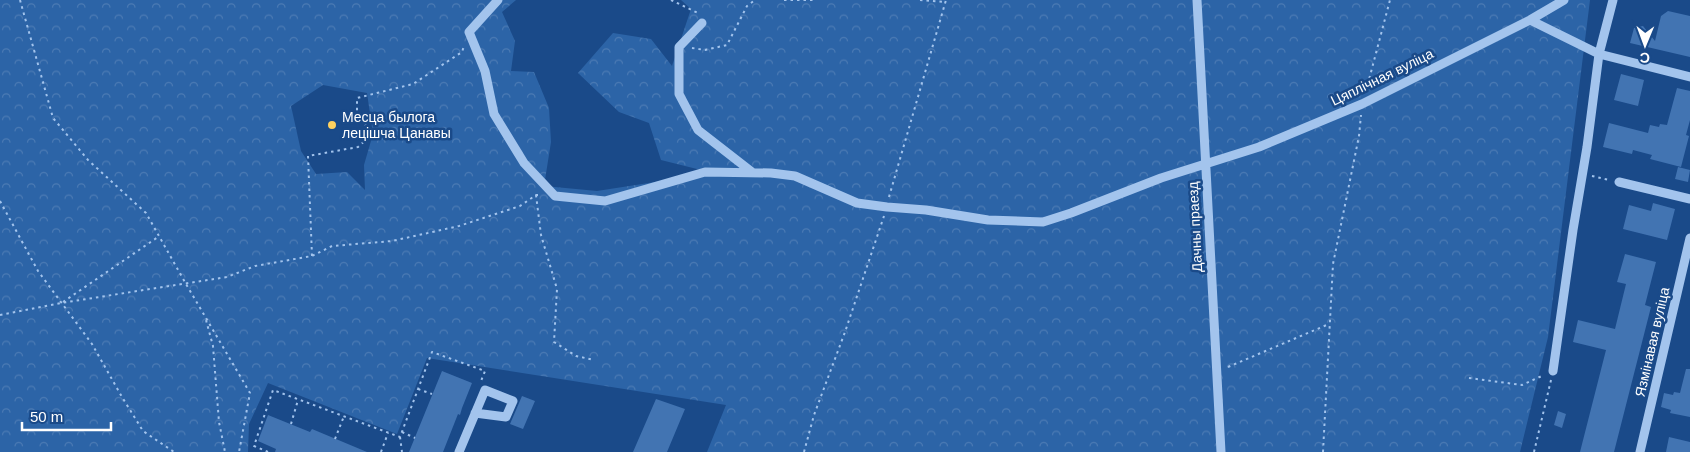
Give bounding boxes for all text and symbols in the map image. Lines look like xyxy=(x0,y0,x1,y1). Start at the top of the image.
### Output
north arrow xyxy=(1620,20,1670,70)
street label: Цяплічная вуліца xyxy=(1328,45,1436,109)
text: С xyxy=(1640,50,1650,66)
place label: Месца былога лецішча Цанавы xyxy=(342,109,451,141)
marker: Месца былога лецішча Цанавы xyxy=(326,119,338,131)
street label: Дачны праезд xyxy=(1185,181,1205,273)
street label: Язмінавая вуліца xyxy=(1632,285,1672,398)
scale bar xyxy=(22,400,111,432)
text: 50 m xyxy=(30,408,63,425)

